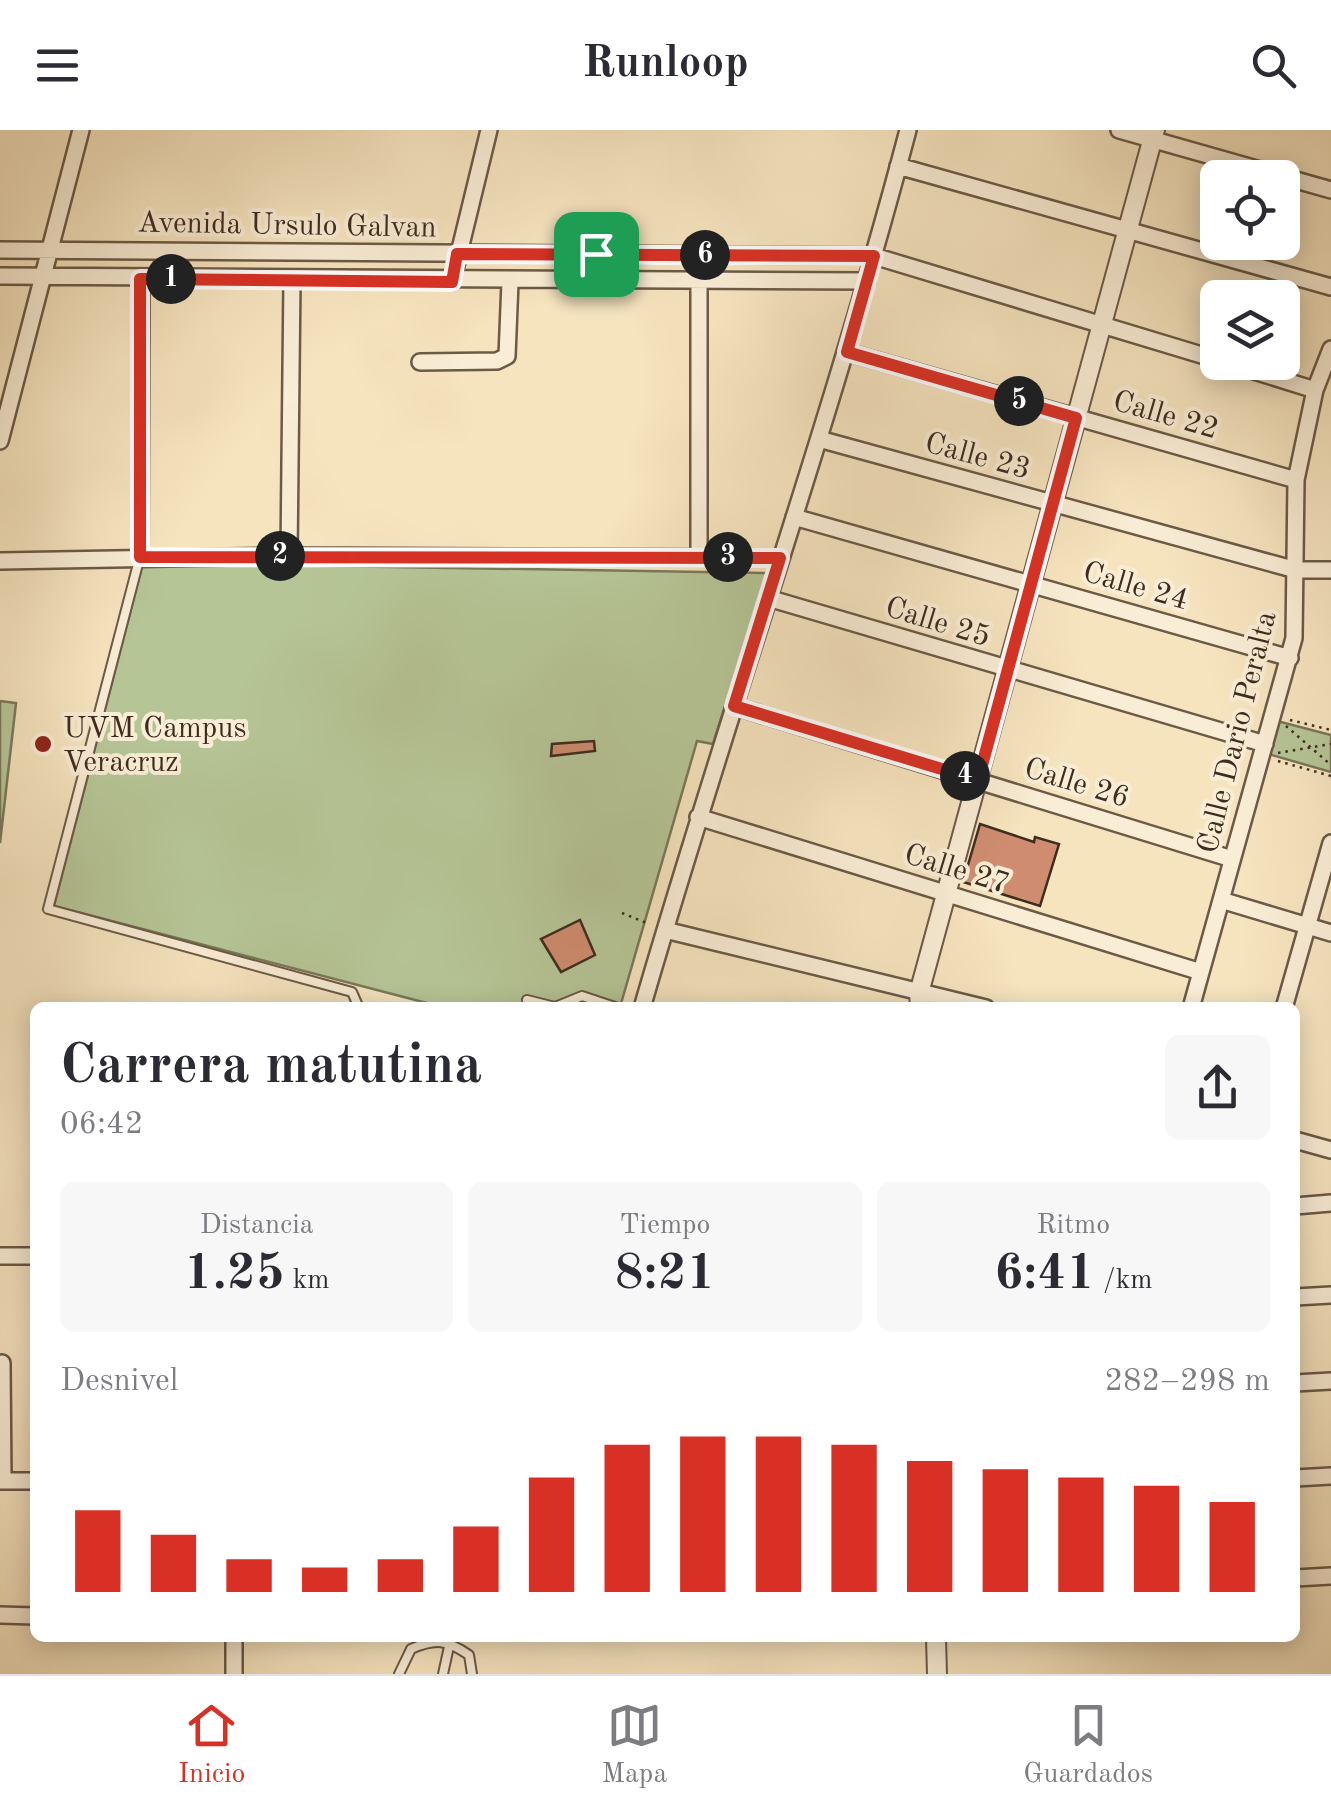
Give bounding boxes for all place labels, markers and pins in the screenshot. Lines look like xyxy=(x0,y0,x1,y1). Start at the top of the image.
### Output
pin xyxy=(554,212,639,297)
pin: 6 xyxy=(680,230,730,280)
pin: 1 xyxy=(146,254,196,304)
pin: 5 xyxy=(994,376,1044,426)
pin: 2 xyxy=(255,531,305,581)
pin: 3 xyxy=(703,532,753,582)
place label: UVM Campus Veracruz xyxy=(63,714,246,778)
marker: UVM Campus Veracruz xyxy=(32,733,54,755)
pin: 4 xyxy=(940,751,990,801)

